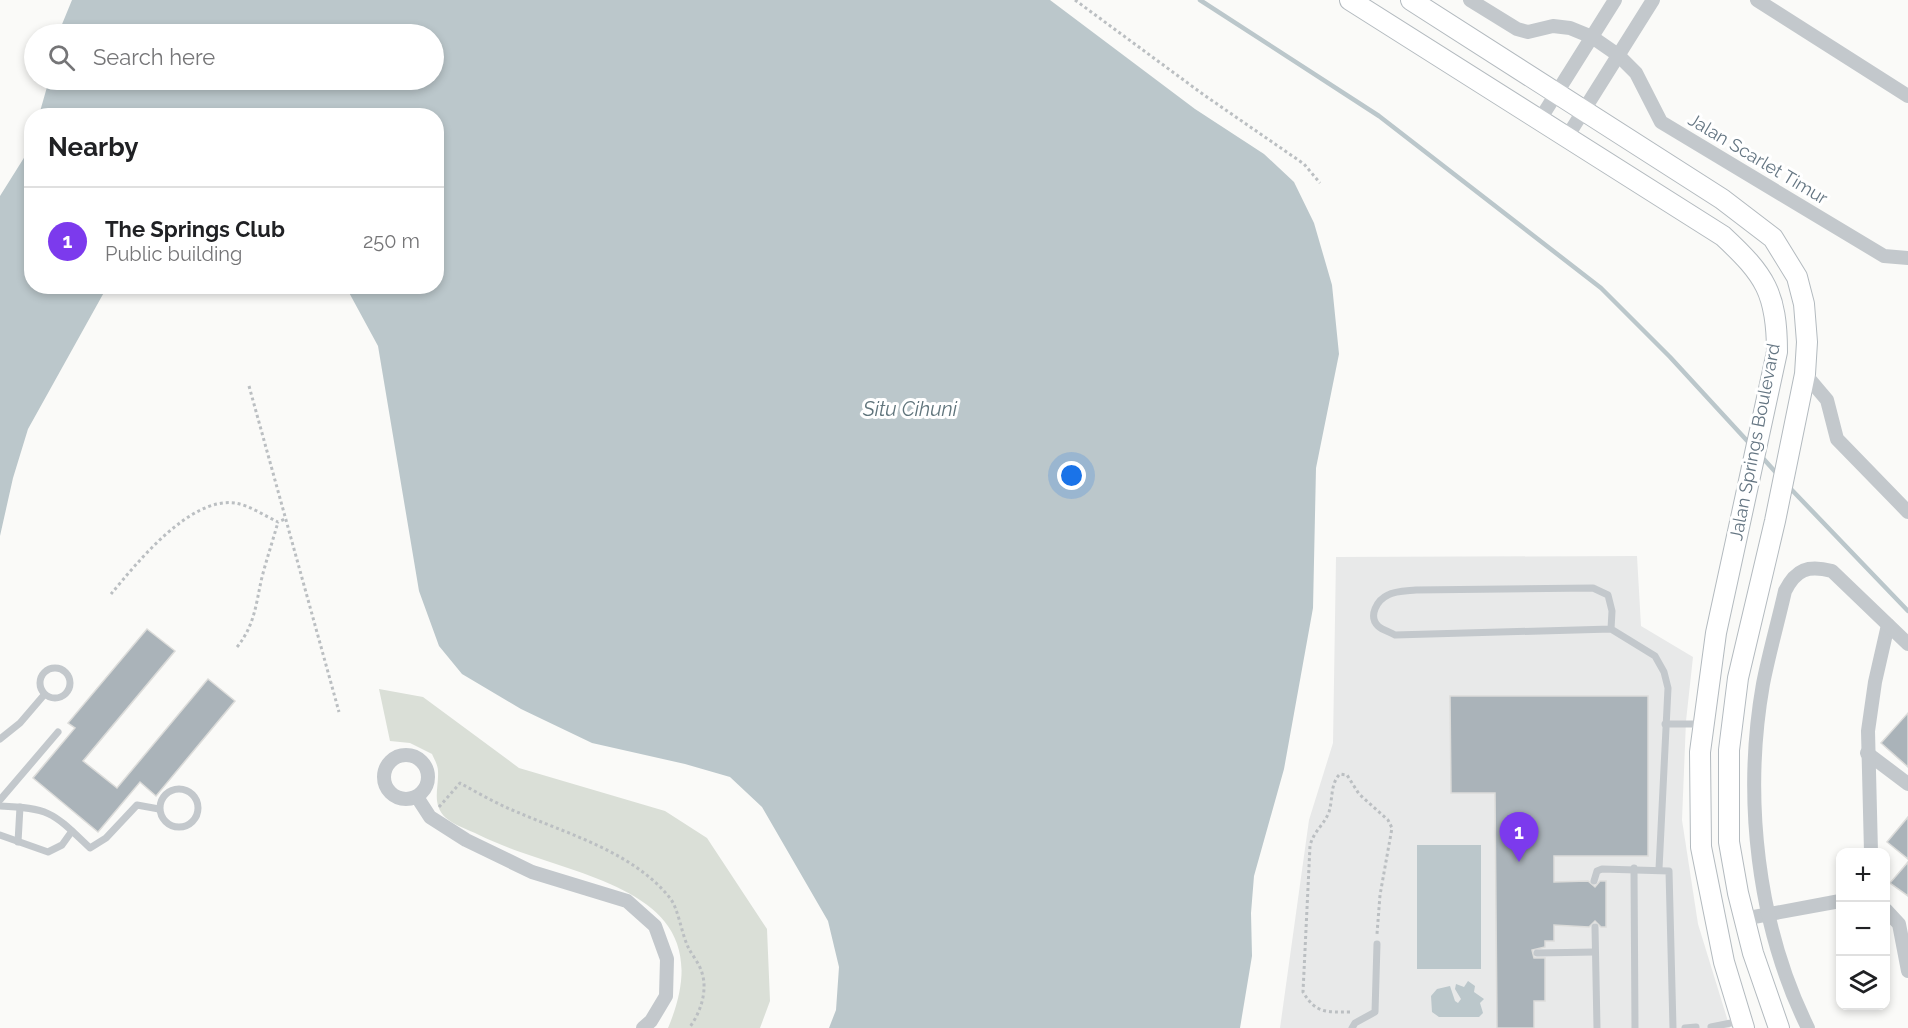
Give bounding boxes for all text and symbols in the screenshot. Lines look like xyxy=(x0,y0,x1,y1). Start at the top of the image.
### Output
search box xyxy=(24,24,444,90)
icon: search xyxy=(45,41,78,74)
text: Search here xyxy=(93,44,215,70)
street label: Jalan Scarlet Timur xyxy=(1685,109,1832,209)
text: Nearby xyxy=(48,132,138,162)
text: The Springs Club xyxy=(105,216,285,242)
text: 1 xyxy=(63,229,72,253)
text: 250 m xyxy=(363,229,420,253)
text: Public building xyxy=(105,242,242,266)
street label: Jalan Springs Boulevard xyxy=(1725,342,1784,542)
water label: Situ Cihuni xyxy=(862,397,958,421)
your location xyxy=(1057,461,1086,490)
pin: 1 xyxy=(1500,812,1538,862)
map controls xyxy=(1836,848,1890,1010)
button: + xyxy=(1836,848,1890,902)
button: − xyxy=(1836,902,1890,956)
button: layers xyxy=(1836,956,1890,1010)

